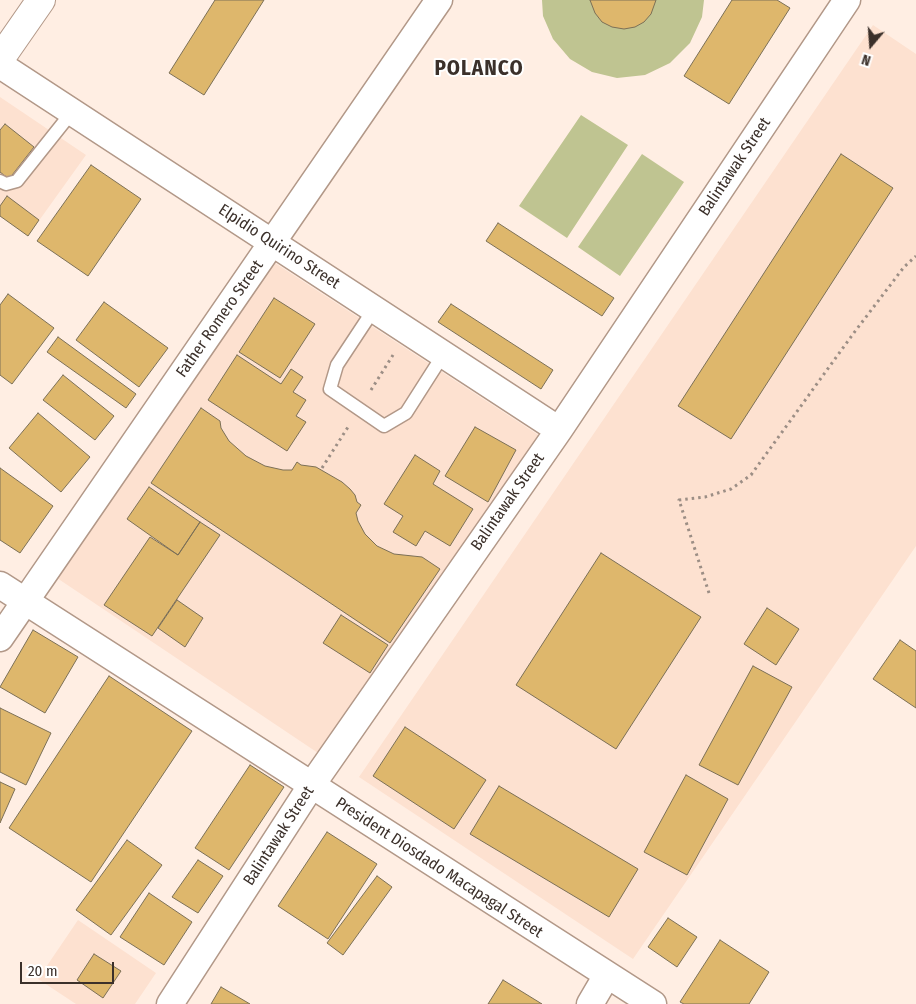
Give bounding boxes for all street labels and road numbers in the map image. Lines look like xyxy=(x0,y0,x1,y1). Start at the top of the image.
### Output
street label: Balintawak Street xyxy=(695,114,775,220)
street label: Elpidio Quirino Street xyxy=(215,201,343,293)
street label: Father Romero Street xyxy=(172,257,268,381)
street label: Balintawak Street xyxy=(467,450,549,554)
street label: Balintawak Street xyxy=(240,783,318,889)
street label: President Diosdado Macapagal Street xyxy=(332,794,546,942)

